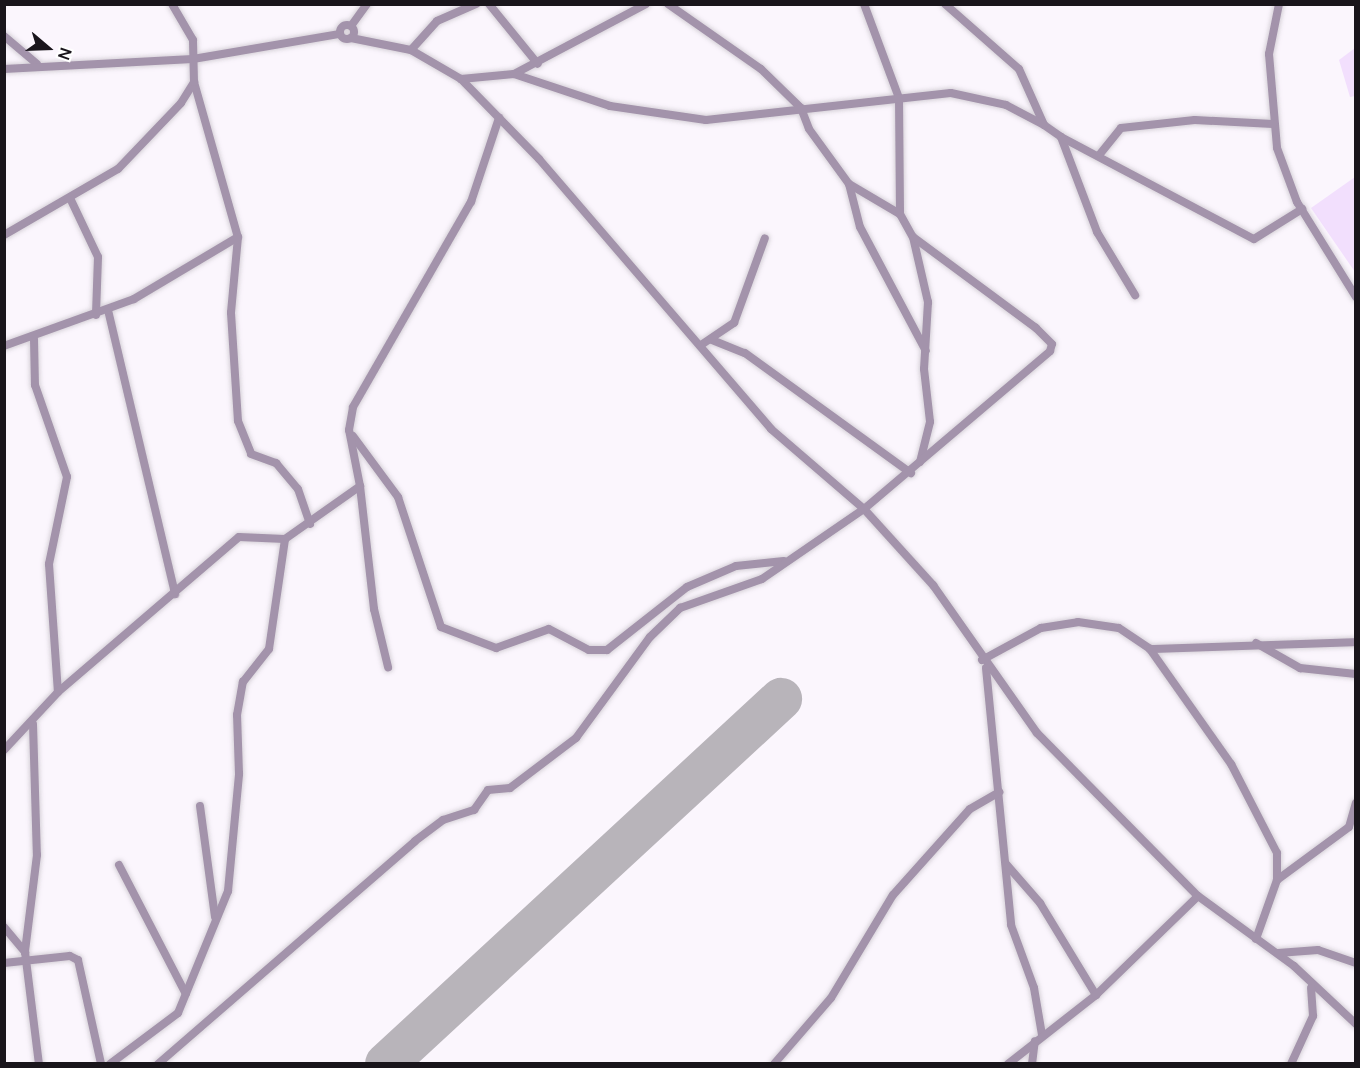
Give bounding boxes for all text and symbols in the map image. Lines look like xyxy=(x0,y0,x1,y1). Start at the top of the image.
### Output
north arrow xyxy=(18,18,78,78)
text: N xyxy=(53,45,77,63)

